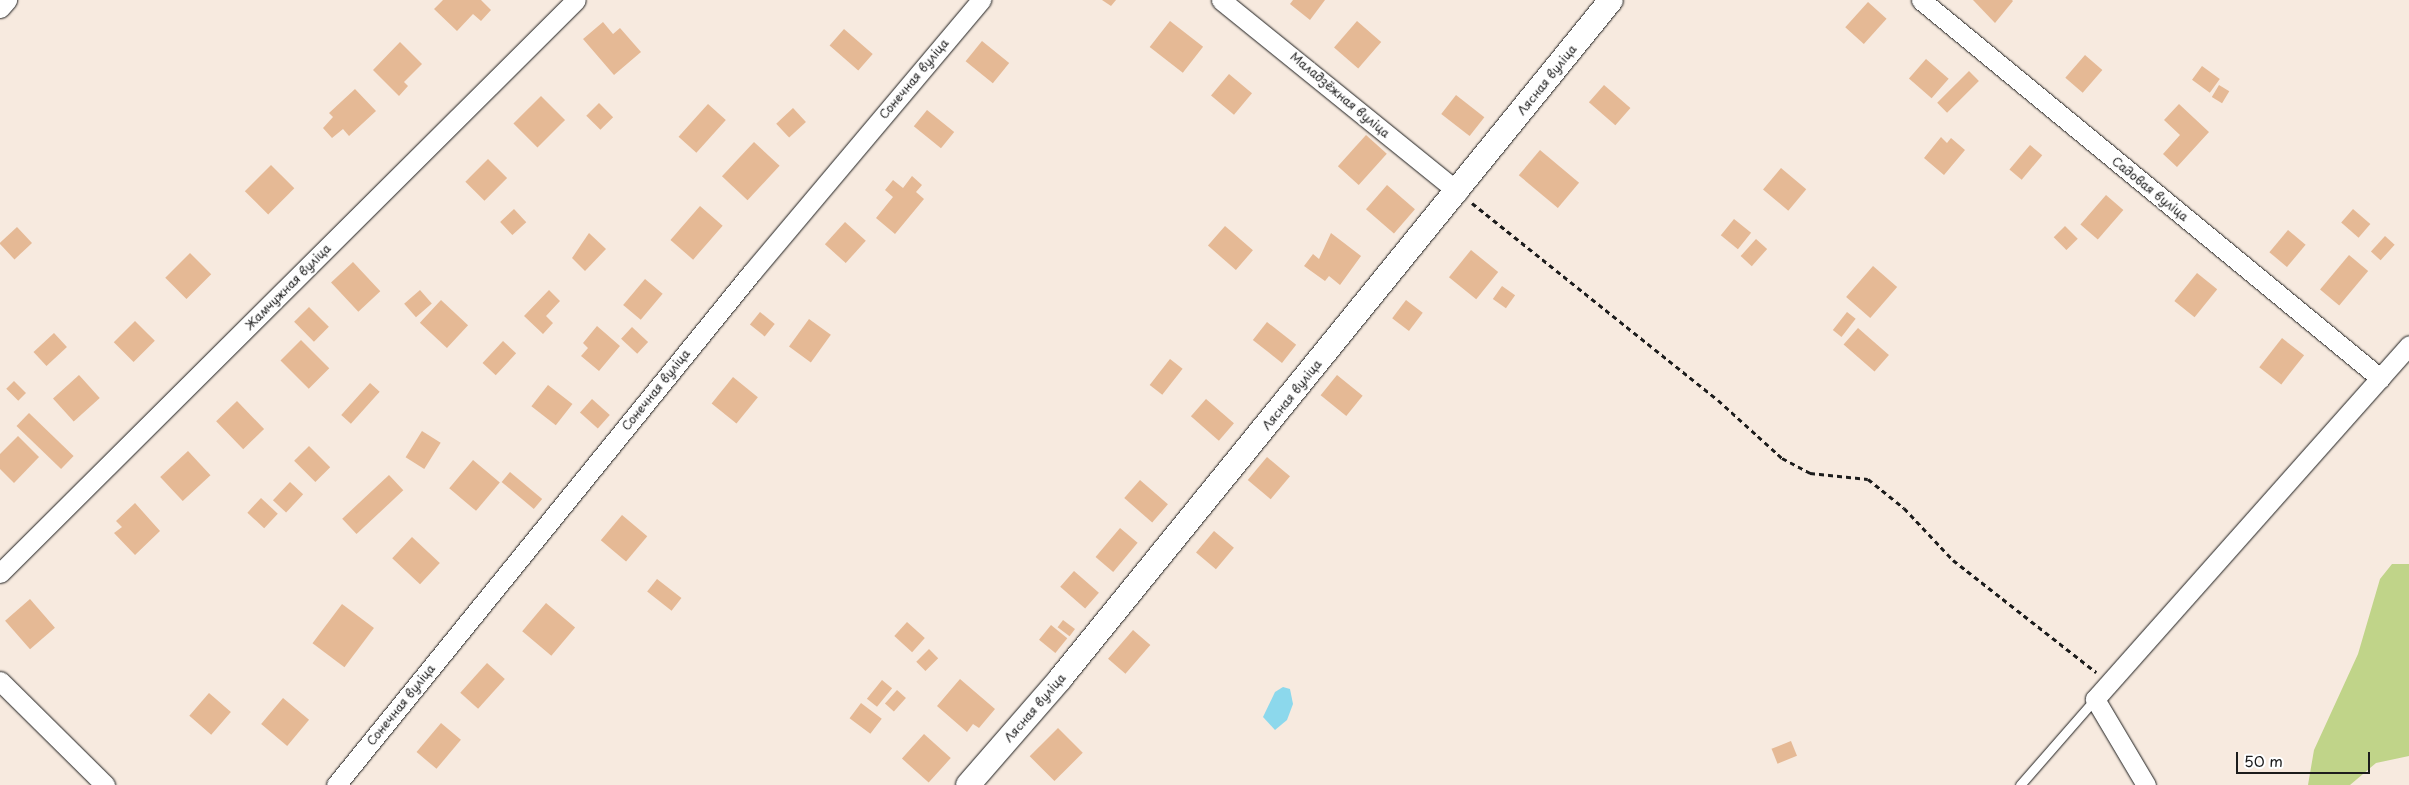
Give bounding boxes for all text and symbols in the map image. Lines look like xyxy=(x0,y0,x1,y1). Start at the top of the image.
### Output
street label: Сонечная вуліца xyxy=(876,36,952,122)
street label: Лясная вуліца xyxy=(1514,42,1580,118)
street label: Маладзёжная вуліца xyxy=(1287,49,1393,141)
street label: Садовая вуліца xyxy=(2109,154,2191,224)
street label: Жамчужная вуліца xyxy=(242,241,334,333)
street label: Сонечная вуліца xyxy=(619,346,693,434)
street label: Лясная вуліца xyxy=(1259,357,1325,433)
street label: Сонечная вуліца xyxy=(364,661,438,749)
street label: Лясная вуліца xyxy=(1001,671,1069,745)
scale bar xyxy=(2239,742,2373,774)
text: 50 m xyxy=(2244,749,2283,772)

